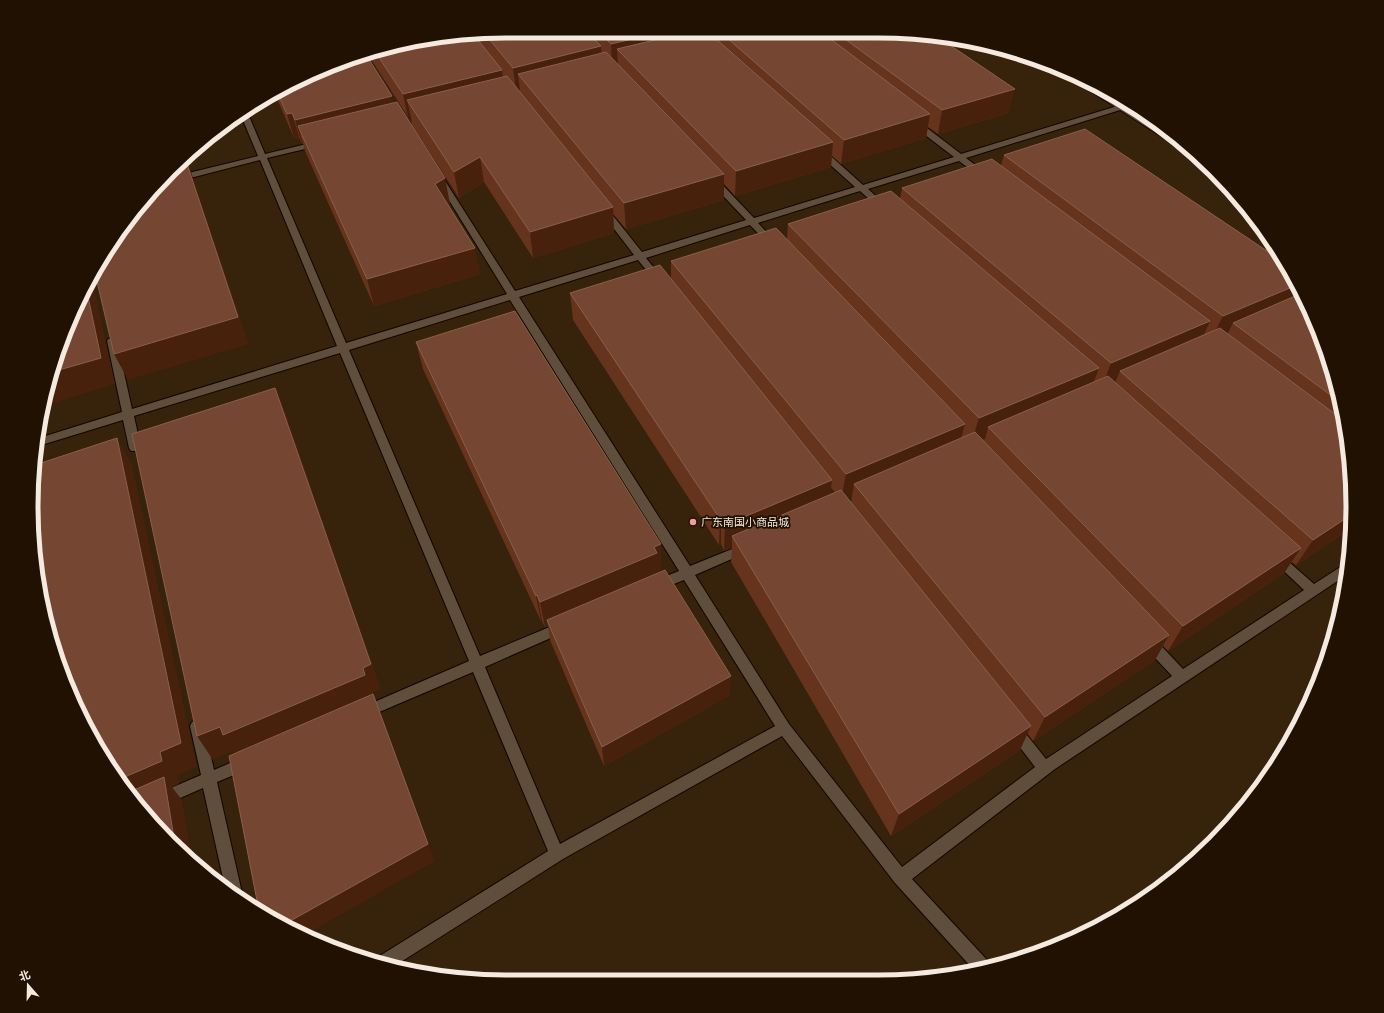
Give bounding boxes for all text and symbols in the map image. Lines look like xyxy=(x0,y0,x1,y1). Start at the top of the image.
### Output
place label: 广东南国小商品城 xyxy=(701,515,789,529)
marker: 广东南国小商品城 xyxy=(688,517,698,527)
north arrow xyxy=(8,965,48,1005)
text: 北 xyxy=(17,967,32,984)

